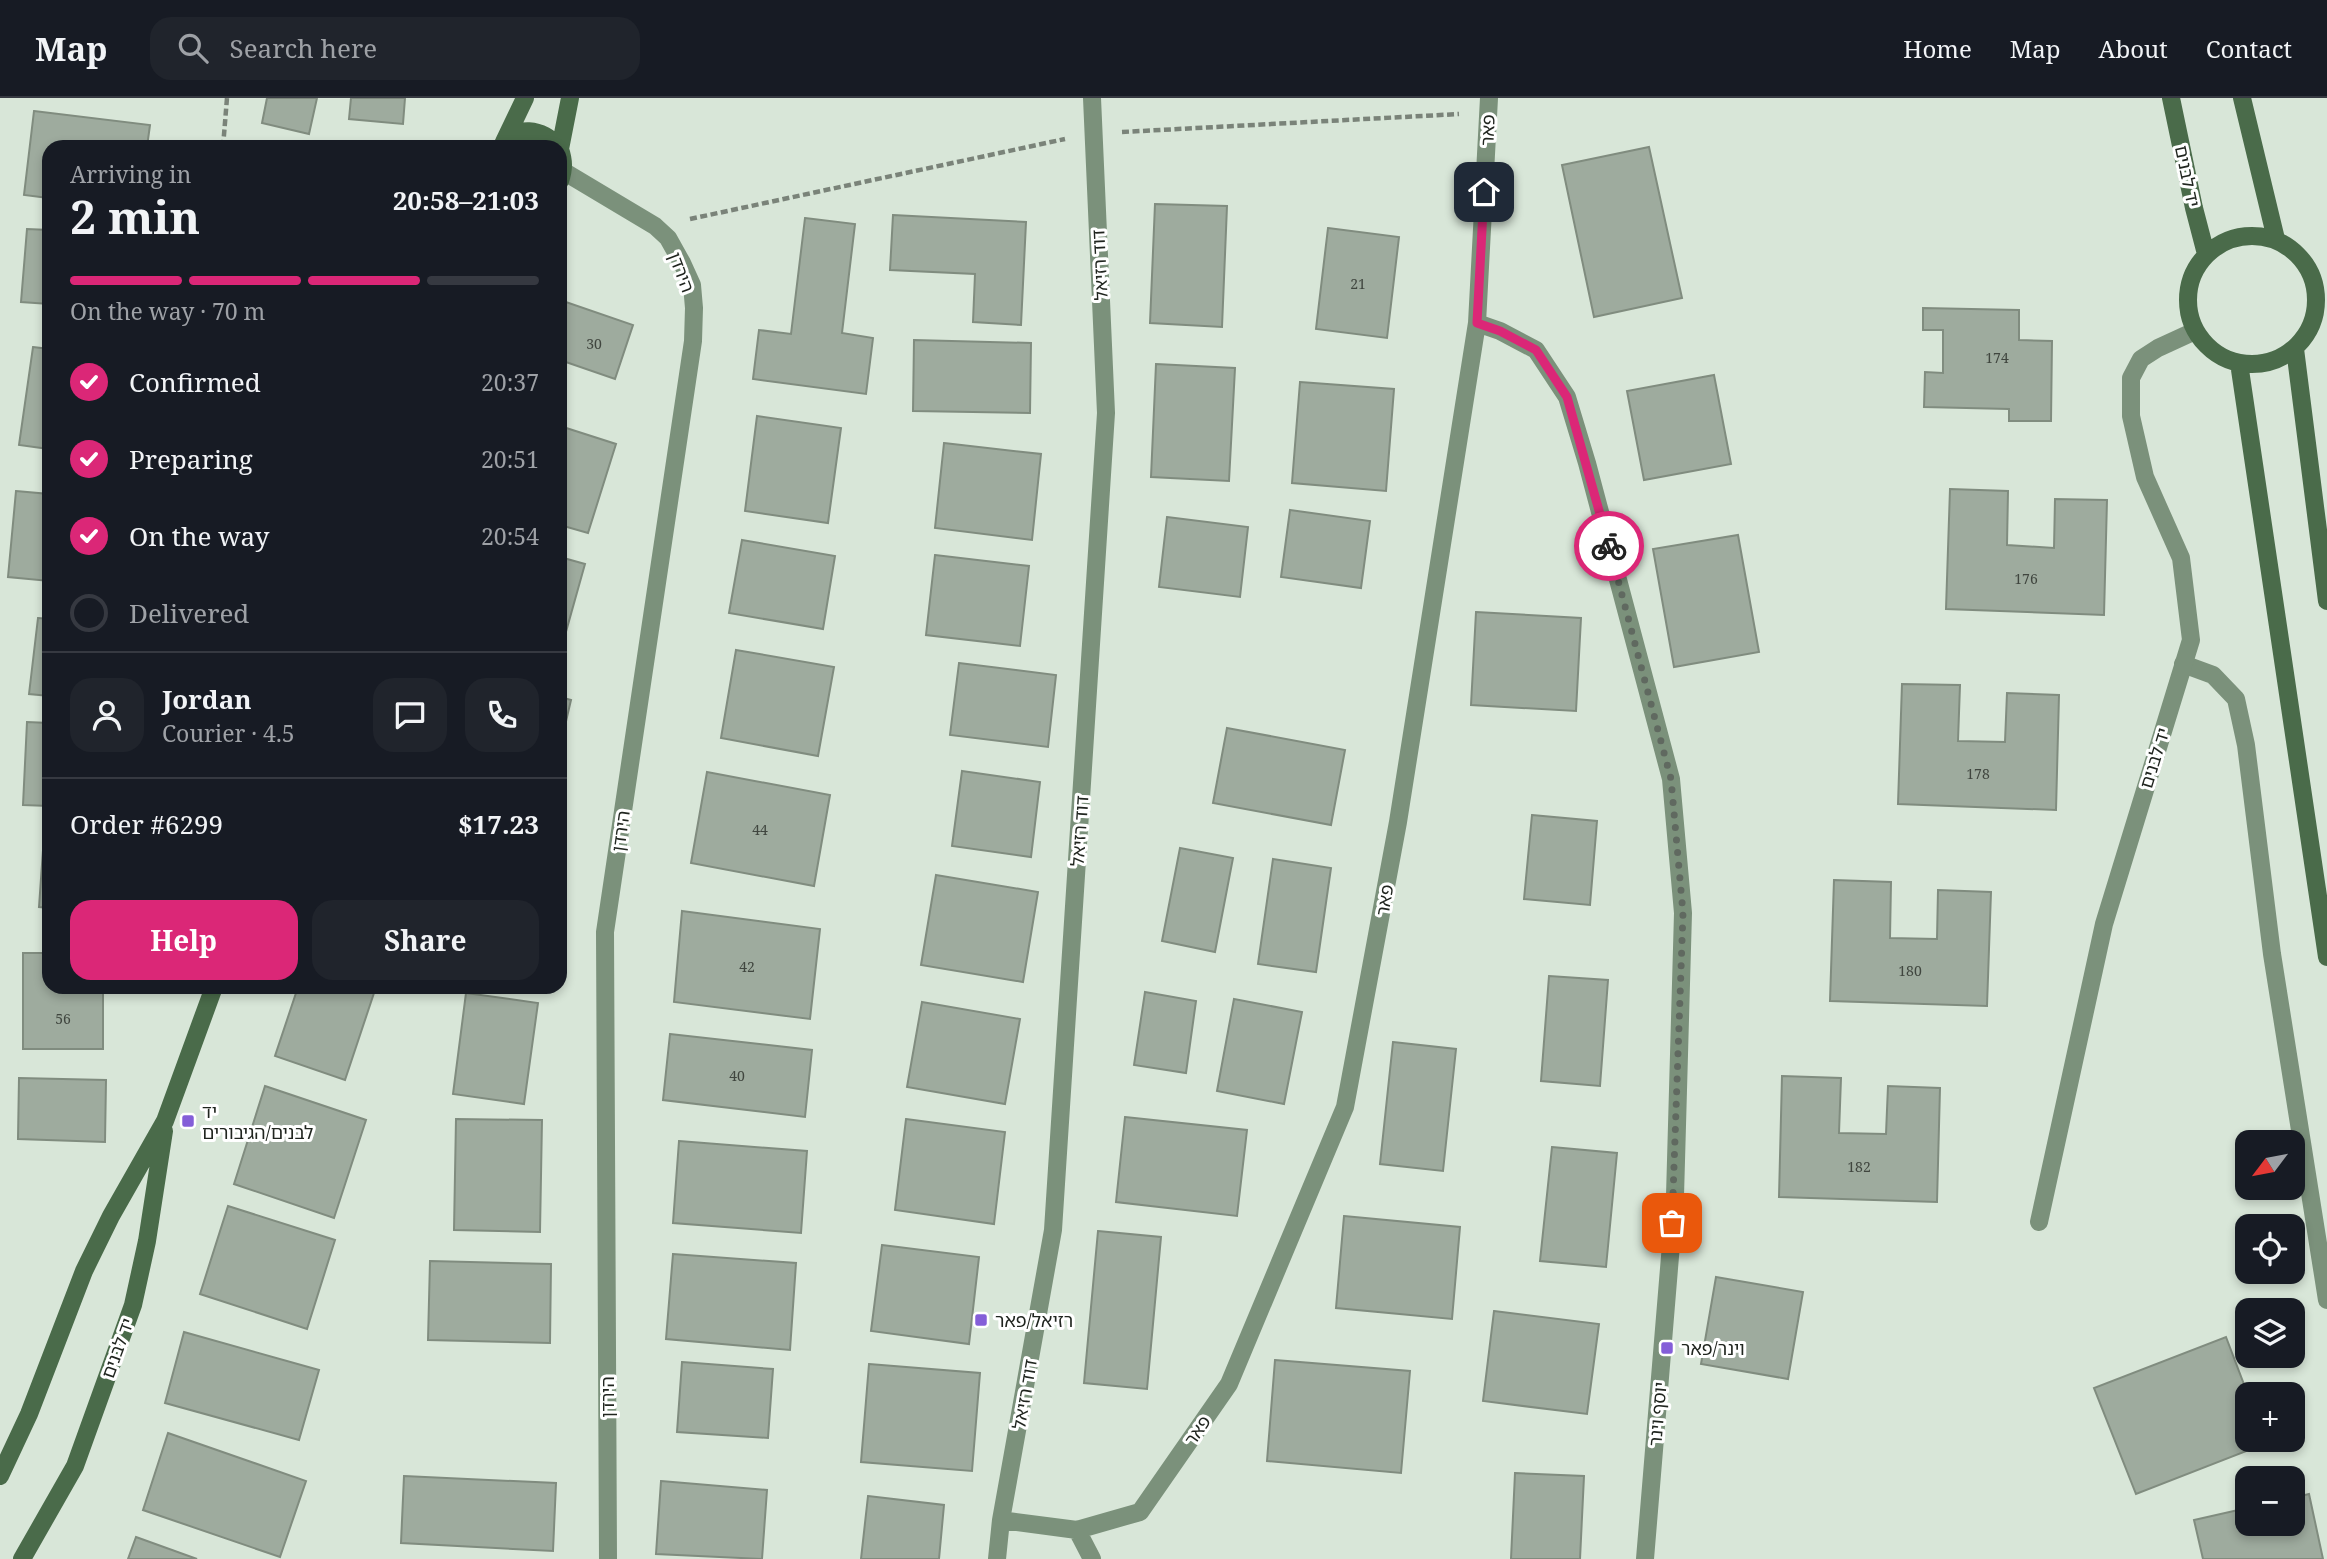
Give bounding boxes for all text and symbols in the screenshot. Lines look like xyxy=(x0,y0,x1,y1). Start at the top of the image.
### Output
search box xyxy=(150,17,640,80)
text: Map xyxy=(35,26,108,71)
icon: search xyxy=(174,29,212,67)
text: Search here xyxy=(230,30,377,66)
text: Home xyxy=(1903,32,1972,65)
text: Map xyxy=(2010,32,2061,65)
text: About xyxy=(2099,32,2168,65)
text: Contact xyxy=(2206,32,2292,65)
street label: פאר xyxy=(1474,114,1500,146)
street label: יד לבנים xyxy=(2170,143,2206,209)
text: Arriving in xyxy=(70,158,191,190)
pin xyxy=(1454,162,1514,222)
icon: home xyxy=(1465,173,1503,211)
text: 20:58–21:03 xyxy=(393,182,539,218)
text: 2 min xyxy=(70,185,200,247)
street label: דוד רזיאל xyxy=(1085,229,1113,301)
street label: הירדן xyxy=(663,248,701,296)
house number: 21 xyxy=(1350,274,1366,293)
text: On the way · 70 m xyxy=(70,295,265,327)
house number: 30 xyxy=(586,334,602,353)
house number: 174 xyxy=(1985,348,2009,367)
icon: check xyxy=(70,363,108,401)
text: Confirmed xyxy=(129,364,261,400)
text: 20:37 xyxy=(481,366,539,398)
icon: check xyxy=(70,440,108,478)
text: Preparing xyxy=(129,441,253,477)
text: 20:51 xyxy=(481,443,539,475)
courier xyxy=(1574,511,1644,581)
icon: check xyxy=(70,517,108,555)
text: On the way xyxy=(129,518,269,554)
text: 20:54 xyxy=(481,520,539,552)
icon: bike xyxy=(1590,527,1628,565)
house number: 176 xyxy=(2014,569,2038,588)
text: Delivered xyxy=(129,595,249,631)
button: person xyxy=(70,678,144,752)
button: chat xyxy=(373,678,447,752)
button: phone xyxy=(465,678,539,752)
text: Jordan xyxy=(162,681,252,717)
text: Courier · 4.5 xyxy=(162,717,295,749)
street label: יד לבנים xyxy=(2133,725,2175,791)
house number: 178 xyxy=(1966,764,1990,783)
street label: דוד רזיאל xyxy=(1065,795,1093,867)
text: Order #6299 xyxy=(70,806,223,842)
text: $17.23 xyxy=(458,806,539,842)
street label: הירדן xyxy=(605,809,635,853)
house number: 44 xyxy=(752,820,768,839)
street label: פאר xyxy=(1369,882,1399,918)
button: Help xyxy=(70,900,298,980)
button: Share xyxy=(312,900,539,980)
house number: 42 xyxy=(739,957,755,976)
house number: 180 xyxy=(1898,961,1922,980)
house number: 56 xyxy=(55,1009,71,1028)
house number: 40 xyxy=(729,1066,745,1085)
place label: יד לבנים/הגיבורים xyxy=(202,1099,313,1144)
marker: יד לבנים/הגיבורים xyxy=(180,1113,196,1129)
north arrow xyxy=(2235,1130,2305,1200)
map controls xyxy=(2235,1130,2305,1536)
house number: 182 xyxy=(1847,1157,1871,1176)
pin xyxy=(1642,1193,1702,1253)
icon: bag xyxy=(1653,1204,1691,1242)
button: locate xyxy=(2235,1214,2305,1284)
button: layers xyxy=(2235,1298,2305,1368)
place label: רזיאל/פאר xyxy=(995,1308,1073,1332)
marker: רזיאל/פאר xyxy=(973,1312,989,1328)
street label: יד לבנים xyxy=(95,1315,139,1381)
place label: וינר/פאר xyxy=(1681,1336,1745,1360)
marker: וינר/פאר xyxy=(1659,1340,1675,1356)
street label: דוד רזיאל xyxy=(1006,1357,1042,1431)
street label: הירדן xyxy=(595,1376,619,1418)
street label: יוסף וינר xyxy=(1642,1381,1672,1447)
button: + xyxy=(2235,1382,2305,1452)
street label: פאר xyxy=(1178,1410,1216,1450)
button: − xyxy=(2235,1466,2305,1536)

